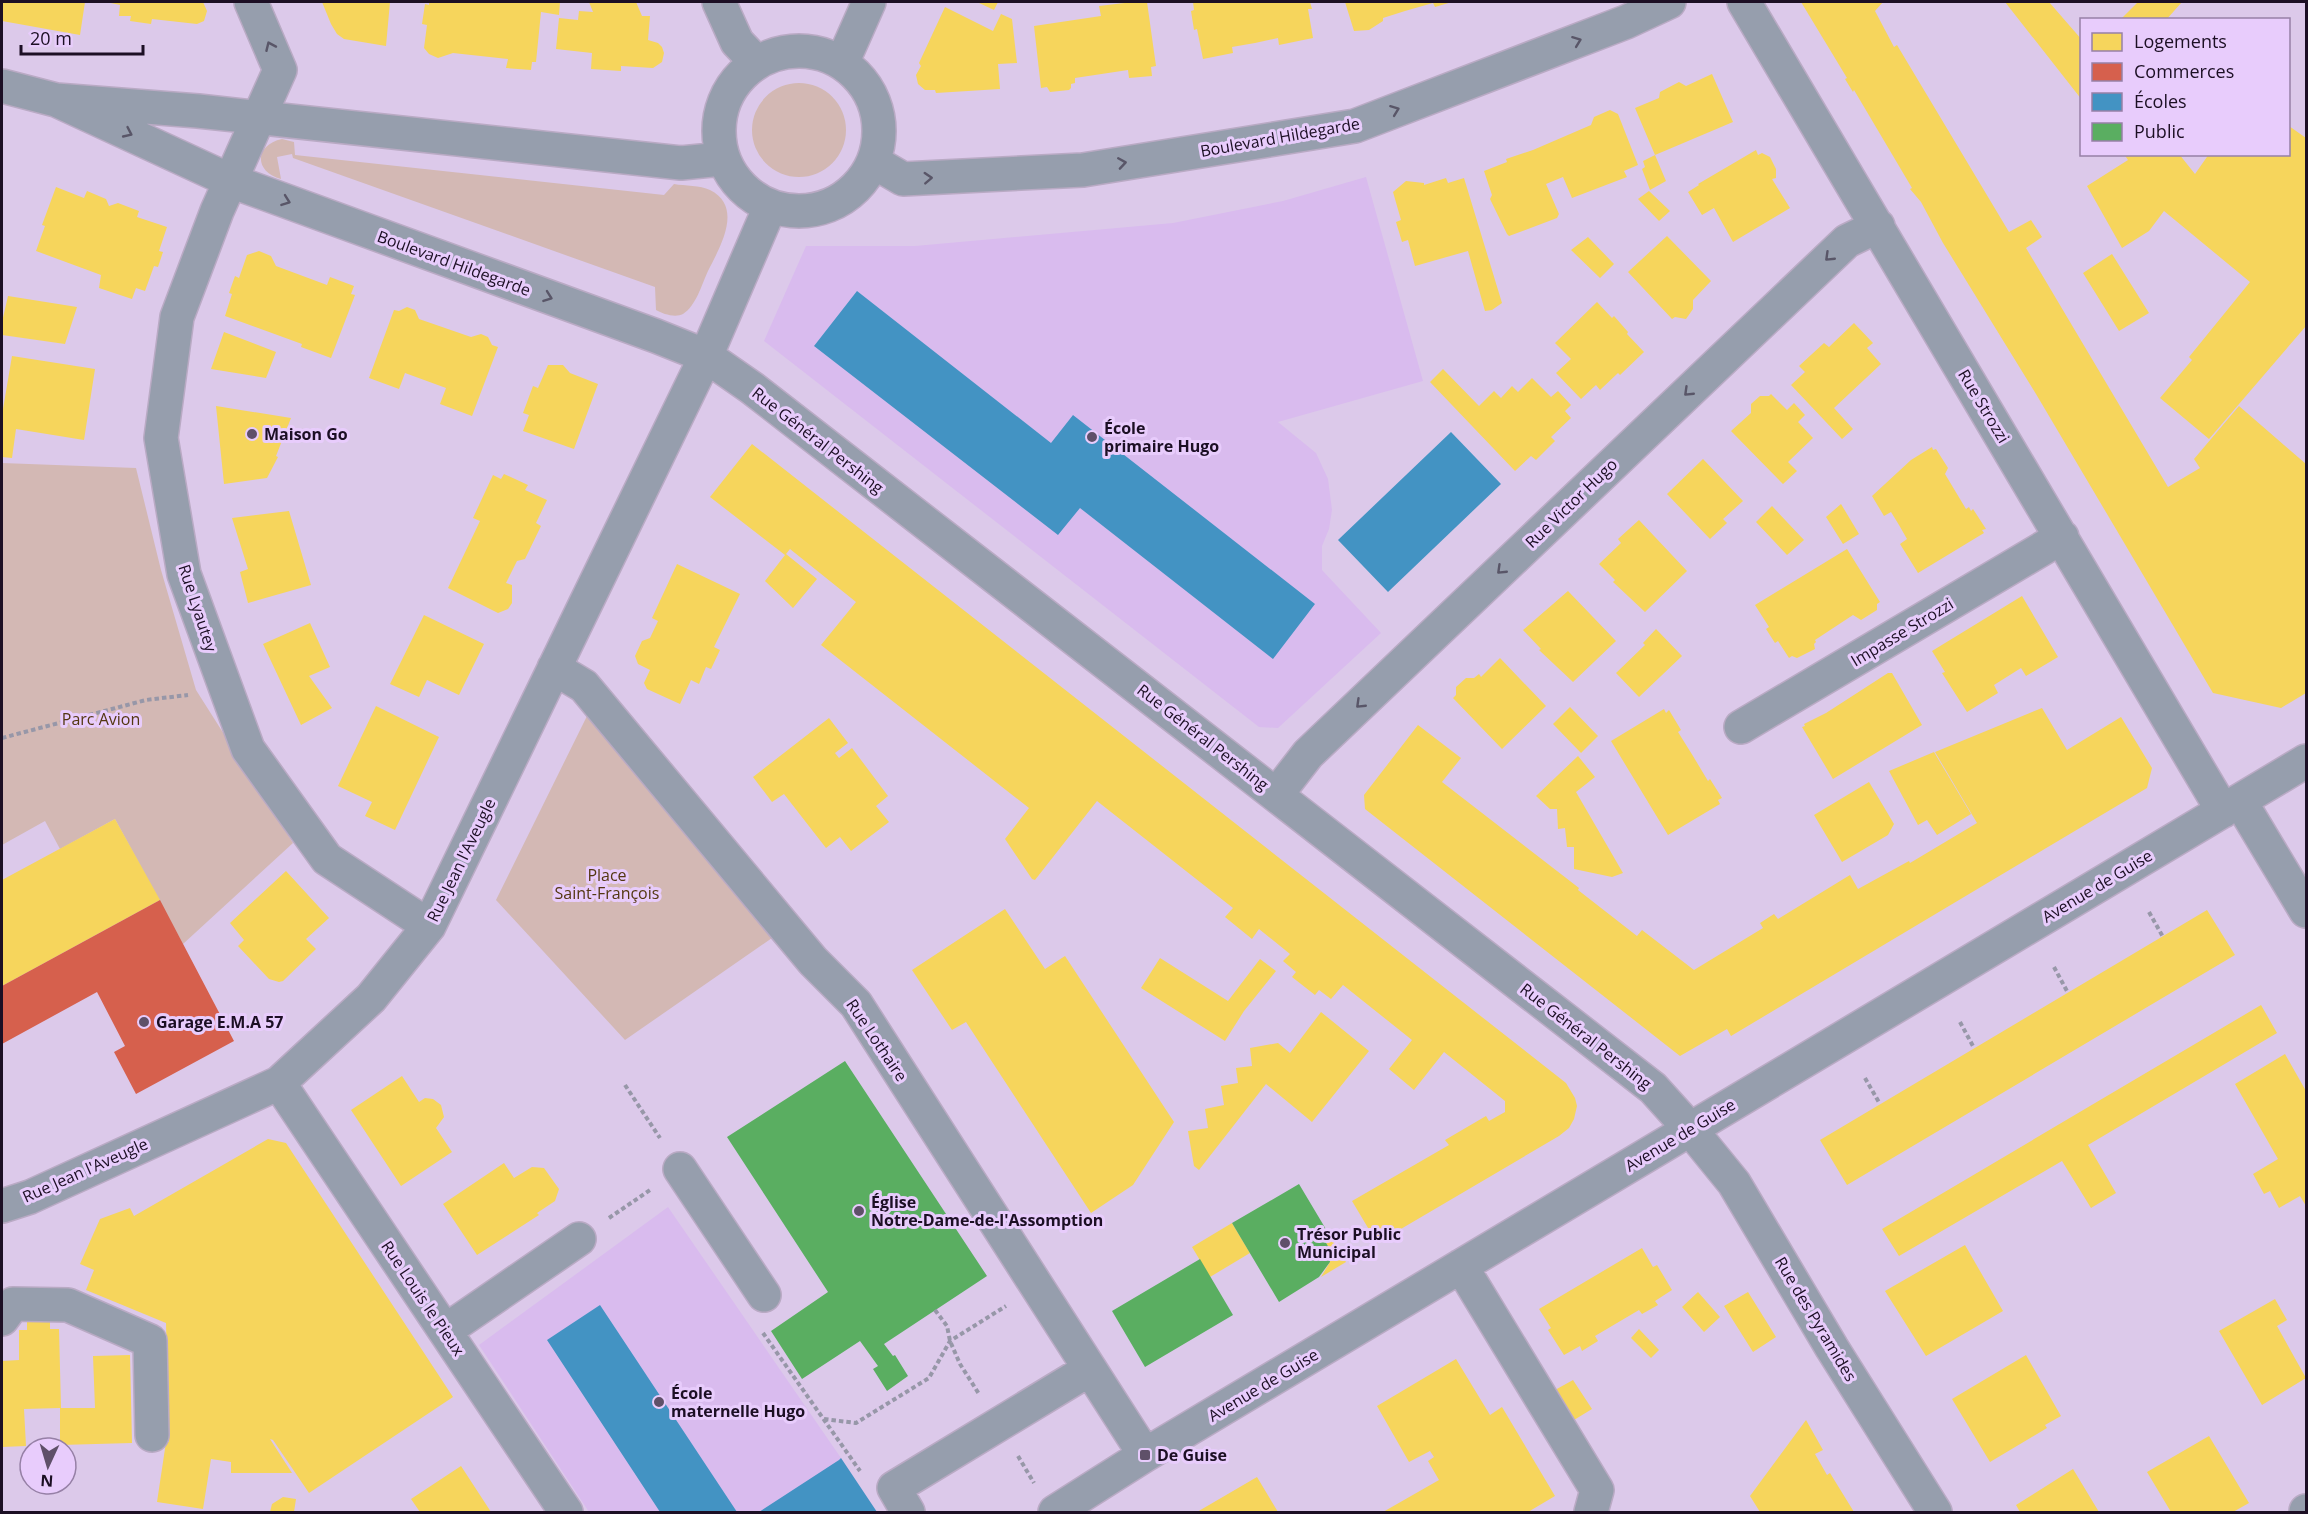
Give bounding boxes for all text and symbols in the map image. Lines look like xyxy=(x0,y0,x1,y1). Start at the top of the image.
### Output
scale bar xyxy=(21,18,142,56)
legend xyxy=(2080,18,2290,156)
text: 20 m xyxy=(30,26,72,50)
text: Logements xyxy=(2134,29,2227,53)
one-way arrow xyxy=(1571,36,1582,48)
one-way arrow xyxy=(265,41,277,52)
text: Commerces xyxy=(2134,59,2234,83)
text: Écoles xyxy=(2134,89,2187,113)
one-way arrow xyxy=(1389,105,1400,118)
street label: Boulevard Hildegarde xyxy=(1198,112,1362,162)
text: Public xyxy=(2134,119,2185,143)
one-way arrow xyxy=(122,126,133,138)
one-way arrow xyxy=(1117,158,1127,170)
one-way arrow xyxy=(923,171,932,184)
one-way arrow xyxy=(280,194,290,207)
street label: Boulevard Hildegarde xyxy=(374,225,534,301)
one-way arrow xyxy=(1826,250,1837,261)
one-way arrow xyxy=(542,289,553,302)
street label: Rue Strozzi xyxy=(1953,365,2015,447)
street label: Rue Général Pershing xyxy=(748,382,888,498)
one-way arrow xyxy=(1684,385,1695,396)
place label: École primaire Hugo xyxy=(1104,417,1219,457)
place label: Maison Go xyxy=(264,423,348,445)
marker: Maison Go xyxy=(245,427,259,441)
marker: École primaire Hugo xyxy=(1085,430,1099,444)
street label: Rue Victor Hugo xyxy=(1520,453,1622,553)
street label: Rue Lyautey xyxy=(174,562,223,655)
one-way arrow xyxy=(1498,563,1508,574)
street label: Impasse Strozzi xyxy=(1847,593,1957,671)
street label: Rue Général Pershing xyxy=(1133,679,1273,795)
one-way arrow xyxy=(1357,697,1368,708)
park label: Parc Avion xyxy=(62,708,140,730)
street label: Rue Jean l'Aveugle xyxy=(421,794,501,926)
street label: Avenue de Guise xyxy=(2038,844,2156,928)
park label: Place Saint-François xyxy=(555,864,659,904)
street label: Rue Général Pershing xyxy=(1516,978,1656,1094)
street label: Rue Lothaire xyxy=(841,995,913,1085)
place label: Garage E.M.A 57 xyxy=(156,1011,284,1033)
marker: Garage E.M.A 57 xyxy=(137,1015,151,1029)
street label: Avenue de Guise xyxy=(1621,1093,1739,1177)
street label: Rue Jean l'Aveugle xyxy=(19,1132,151,1208)
place label: Église Notre-Dame-de-l'Assomption xyxy=(871,1191,1103,1231)
marker: Église Notre-Dame-de-l'Assomption xyxy=(852,1204,866,1218)
place label: Trésor Public Municipal xyxy=(1297,1223,1401,1263)
street label: Rue Louis le Pieux xyxy=(376,1236,470,1360)
marker: Trésor Public Municipal xyxy=(1278,1236,1292,1250)
street label: Rue des Pyramides xyxy=(1770,1253,1862,1385)
street label: Avenue de Guise xyxy=(1204,1343,1322,1427)
place label: École maternelle Hugo xyxy=(671,1382,805,1422)
marker: École maternelle Hugo xyxy=(652,1395,666,1409)
north arrow xyxy=(18,1436,78,1496)
place label: De Guise xyxy=(1157,1444,1227,1466)
marker: De Guise xyxy=(1138,1448,1152,1462)
text: N xyxy=(40,1470,54,1492)

